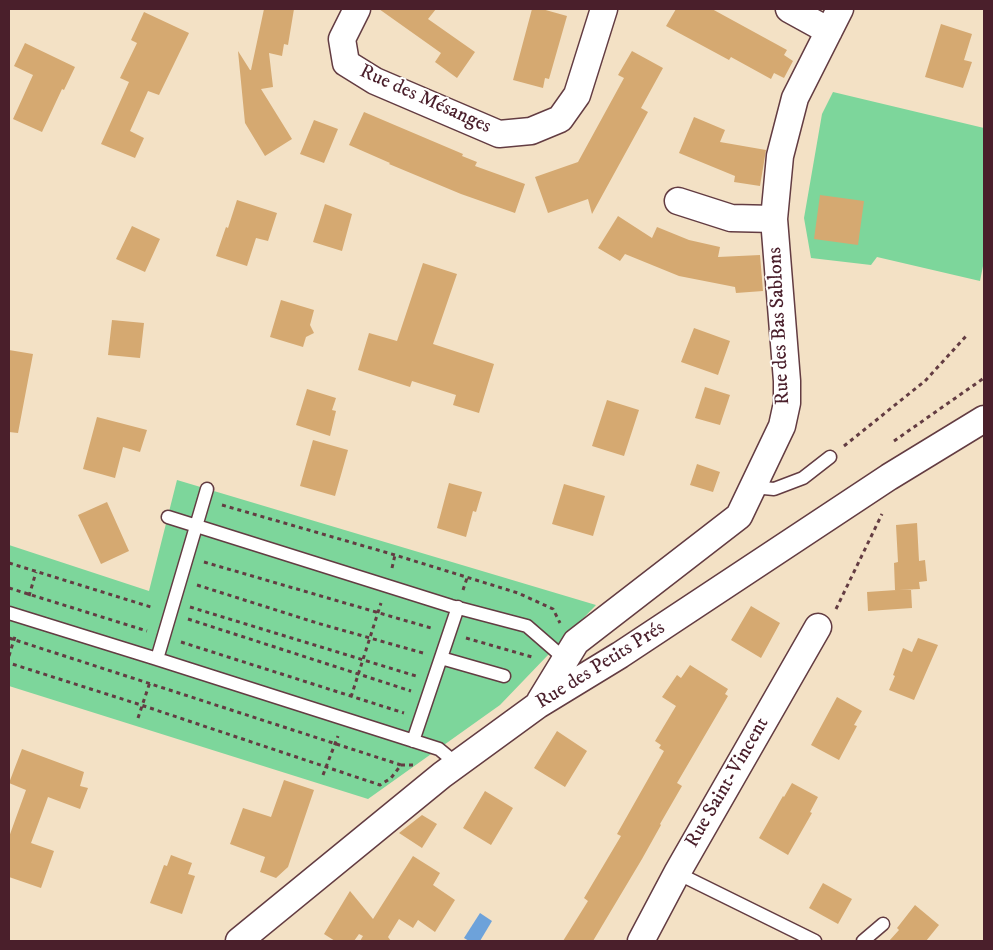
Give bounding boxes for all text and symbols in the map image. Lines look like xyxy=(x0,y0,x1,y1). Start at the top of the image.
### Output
street label: Rue des Mésanges xyxy=(356,60,494,140)
street label: Rue des Bas Sablons xyxy=(764,247,796,405)
street label: Rue des Petits Prés xyxy=(532,617,670,715)
street label: Rue Saint-Vincent xyxy=(681,714,775,852)

